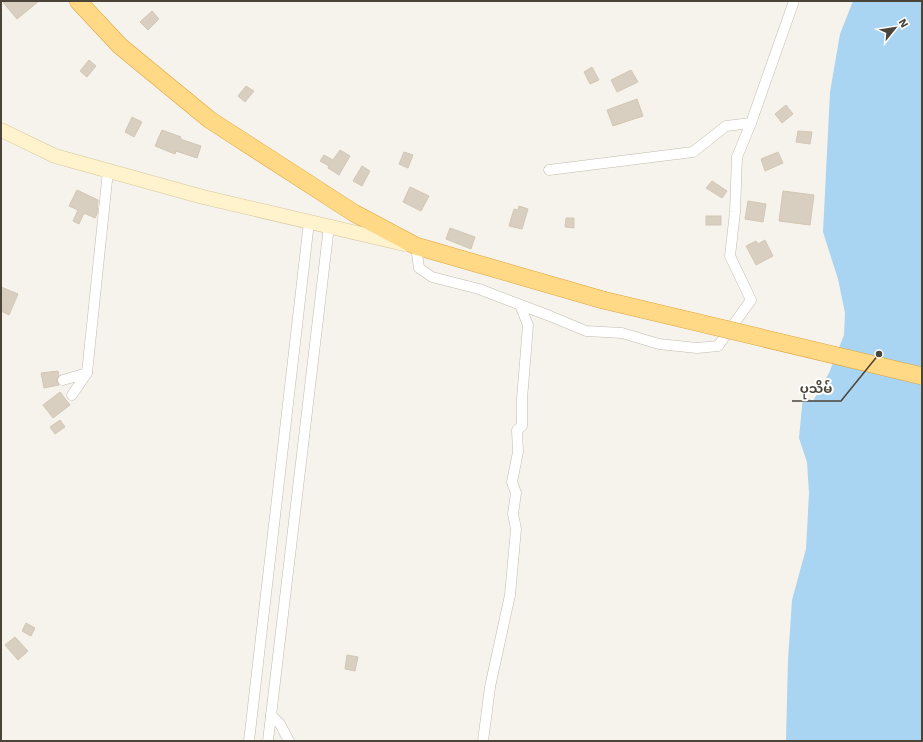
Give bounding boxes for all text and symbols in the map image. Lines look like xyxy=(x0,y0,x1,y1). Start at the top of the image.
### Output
north arrow xyxy=(875,8,915,48)
text: N xyxy=(896,16,911,30)
callout: ပုသိမ် xyxy=(792,376,841,401)
text: ပုသိမ် xyxy=(800,379,832,400)

